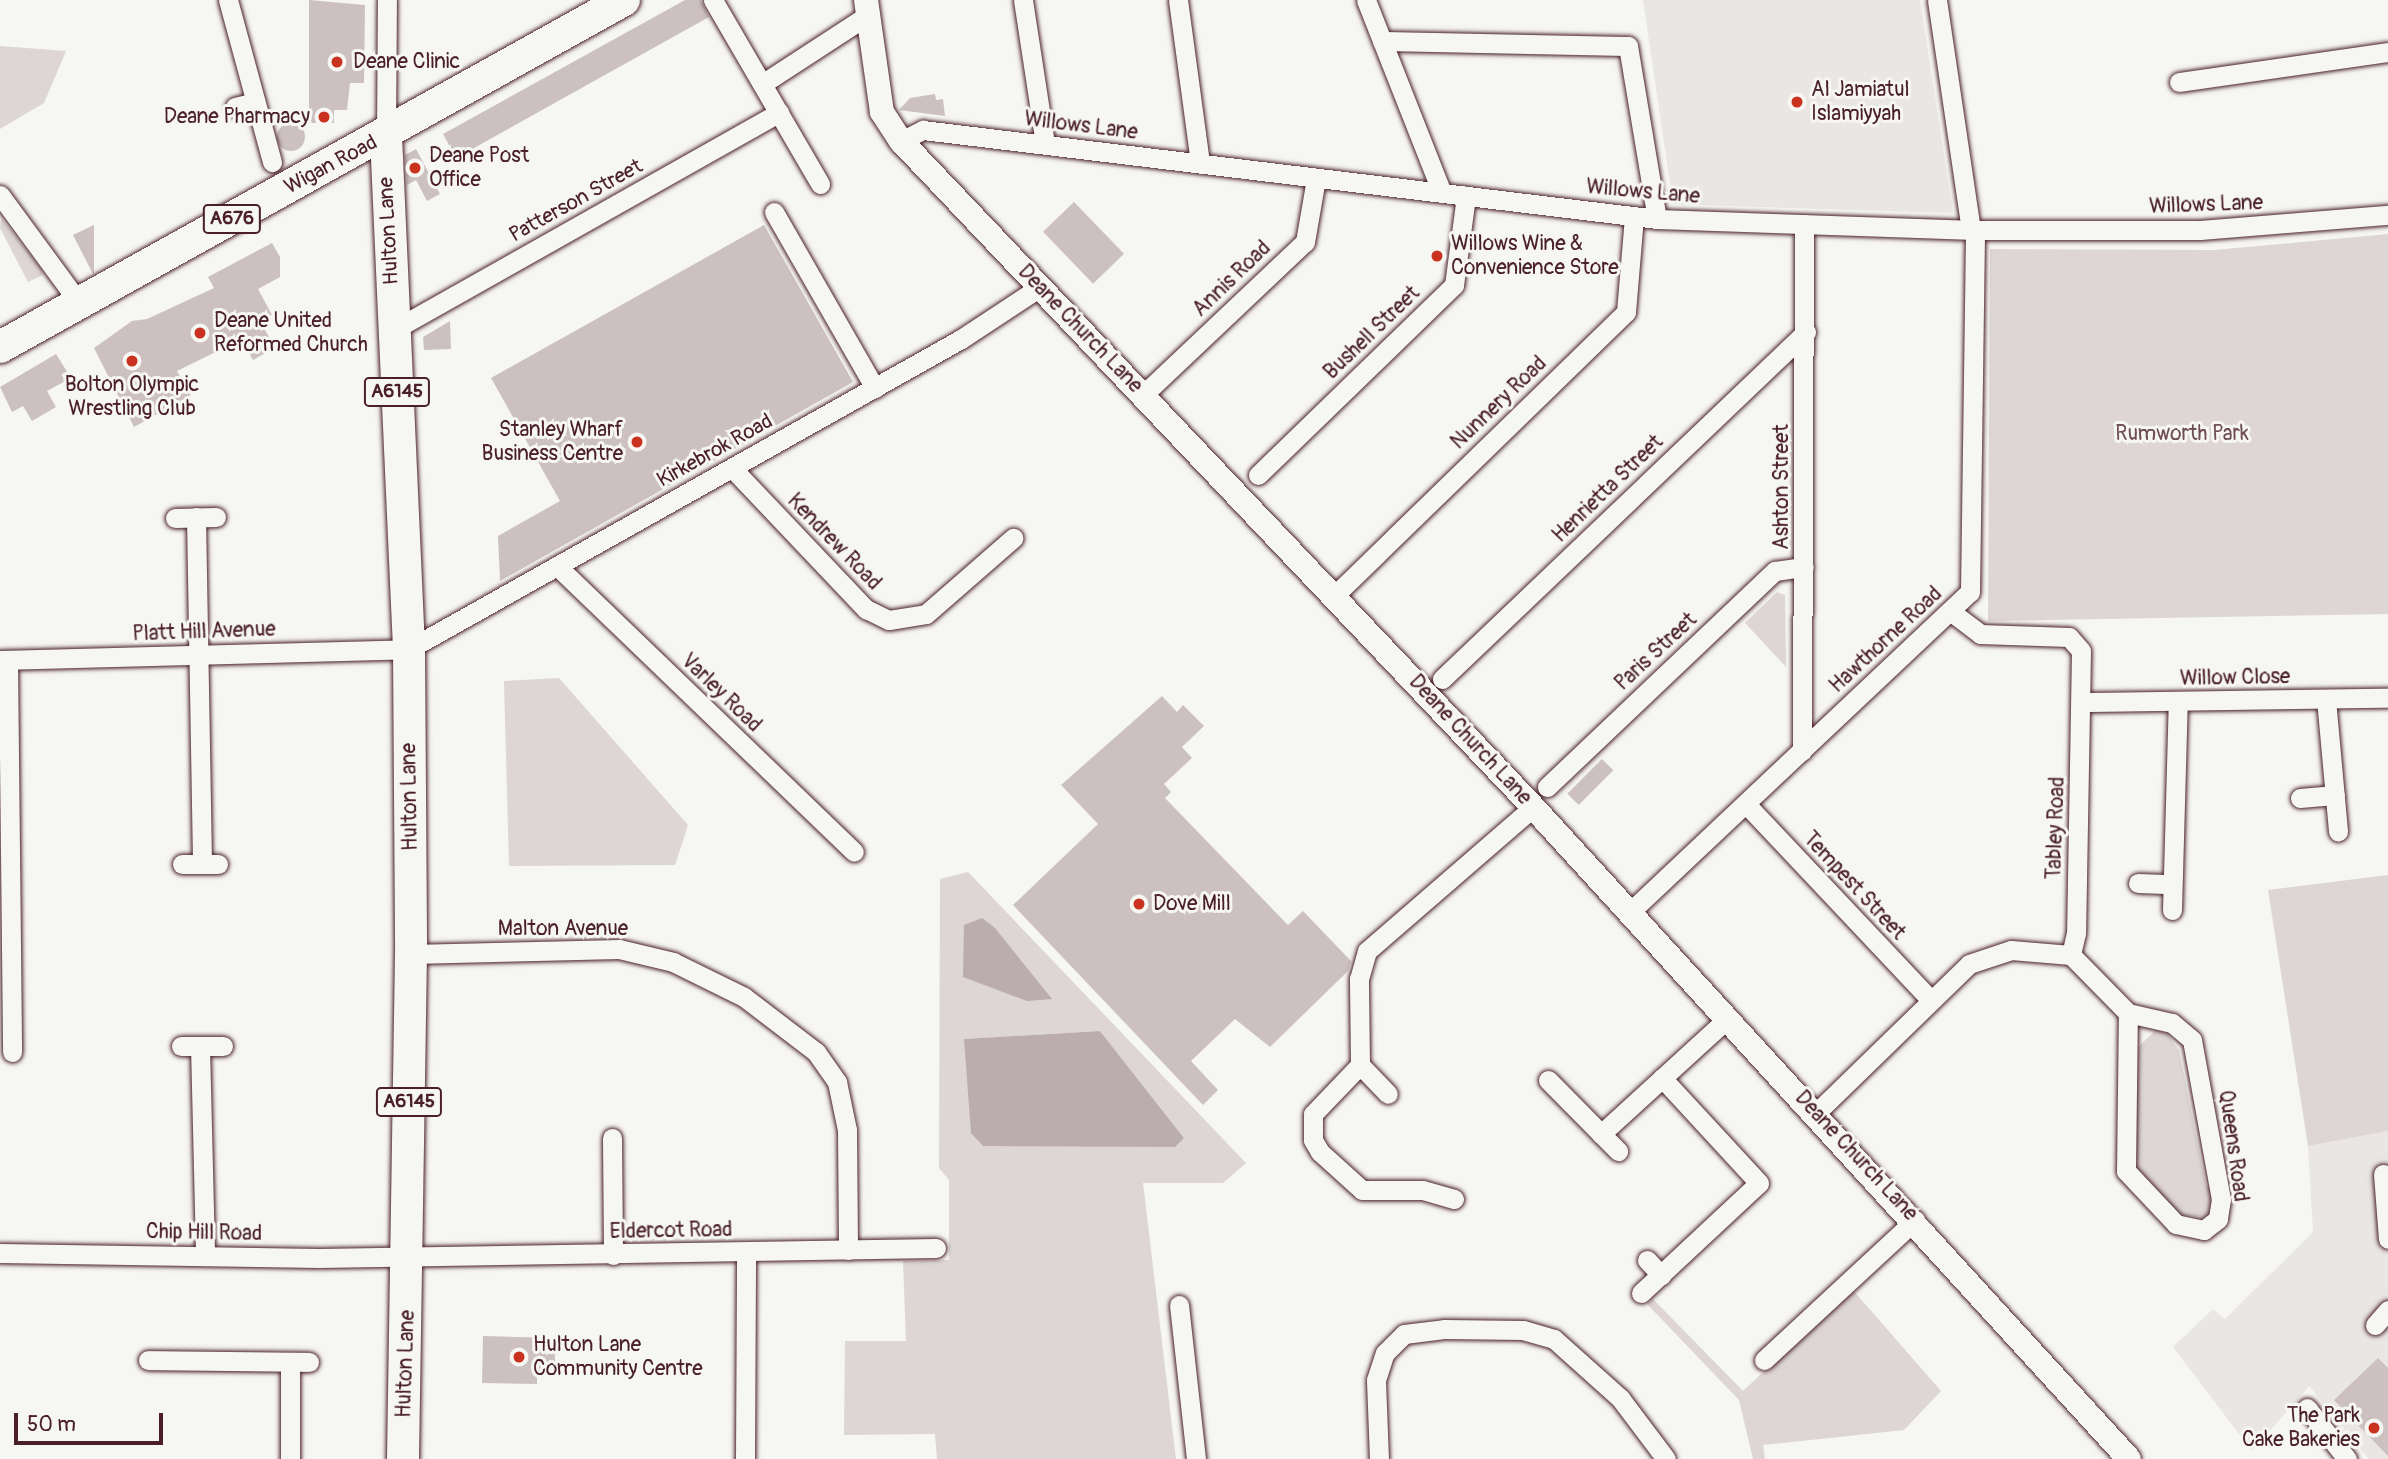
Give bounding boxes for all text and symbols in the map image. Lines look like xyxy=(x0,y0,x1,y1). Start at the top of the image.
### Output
place label: Deane Clinic xyxy=(353,49,460,75)
marker: Deane Clinic xyxy=(327,52,347,72)
place label: Al Jamiatul Islamiyyah xyxy=(1811,77,1910,127)
marker: Al Jamiatul Islamiyyah xyxy=(1789,94,1805,110)
place label: Deane Pharmacy xyxy=(164,104,310,130)
street label: Willows Lane xyxy=(1023,107,1139,145)
marker: Deane Pharmacy xyxy=(316,109,332,125)
street label: Wigan Road xyxy=(280,130,382,200)
place label: Deane Post Office xyxy=(429,143,529,193)
street label: Patterson Street xyxy=(505,154,647,248)
marker: Deane Post Office xyxy=(407,160,423,176)
street label: Willows Lane xyxy=(1585,174,1701,210)
street label: Hulton Lane xyxy=(374,176,404,286)
street label: Willows Lane xyxy=(2149,190,2263,220)
road number: A676 xyxy=(202,204,262,234)
place label: Willows Wine & Convenience Store xyxy=(1451,231,1619,281)
street label: Annis Road xyxy=(1188,236,1276,322)
marker: Willows Wine & Convenience Store xyxy=(1429,248,1445,264)
street label: Deane Church Lane xyxy=(1012,260,1148,398)
street label: Bushell Street xyxy=(1319,281,1425,385)
place label: Deane United Reformed Church xyxy=(214,308,368,358)
marker: Deane United Reformed Church xyxy=(192,325,208,341)
street label: Nunnery Road xyxy=(1446,351,1552,455)
marker: Bolton Olympic Wrestling Club xyxy=(124,353,140,369)
place label: Bolton Olympic Wrestling Club xyxy=(65,372,199,422)
road number: A6145 xyxy=(364,376,430,408)
street label: Kirkebrok Road xyxy=(653,409,777,493)
place label: Stanley Wharf Business Centre xyxy=(482,417,623,467)
park label: Rumworth Park xyxy=(2115,421,2249,447)
street label: Ashton Street xyxy=(1769,424,1795,550)
street label: Henrietta Street xyxy=(1547,430,1669,548)
marker: Stanley Wharf Business Centre xyxy=(629,434,645,450)
street label: Kendrew Road xyxy=(782,488,886,596)
street label: Hawthorne Road xyxy=(1825,581,1947,699)
street label: Paris Street xyxy=(1610,608,1702,696)
street label: Platt Hill Avenue xyxy=(132,617,276,647)
street label: Varley Road xyxy=(675,648,767,738)
street label: Willow Close xyxy=(2180,664,2290,692)
street label: Deane Church Lane xyxy=(1403,670,1537,810)
street label: Hulton Lane xyxy=(396,743,424,851)
street label: Tabley Road xyxy=(2042,776,2070,880)
street label: Tempest Street xyxy=(1797,827,1911,945)
place label: Dove Mill xyxy=(1153,891,1231,917)
marker: Dove Mill xyxy=(1131,896,1147,912)
street label: Malton Avenue xyxy=(498,916,628,942)
road number: A6145 xyxy=(376,1086,442,1118)
street label: Deane Church Lane xyxy=(1789,1086,1923,1226)
street label: Queens Road xyxy=(2213,1089,2253,1203)
street label: Eldercot Road xyxy=(609,1217,733,1245)
street label: Chip Hill Road xyxy=(146,1219,262,1247)
street label: Hulton Lane xyxy=(392,1310,420,1418)
place label: Hulton Lane Community Centre xyxy=(533,1332,703,1382)
marker: Hulton Lane Community Centre xyxy=(511,1349,527,1365)
scale bar xyxy=(18,1400,166,1444)
place label: The Park Cake Bakeries xyxy=(2242,1403,2360,1453)
text: 50 m xyxy=(27,1411,76,1438)
marker: The Park Cake Bakeries xyxy=(2366,1420,2382,1436)

